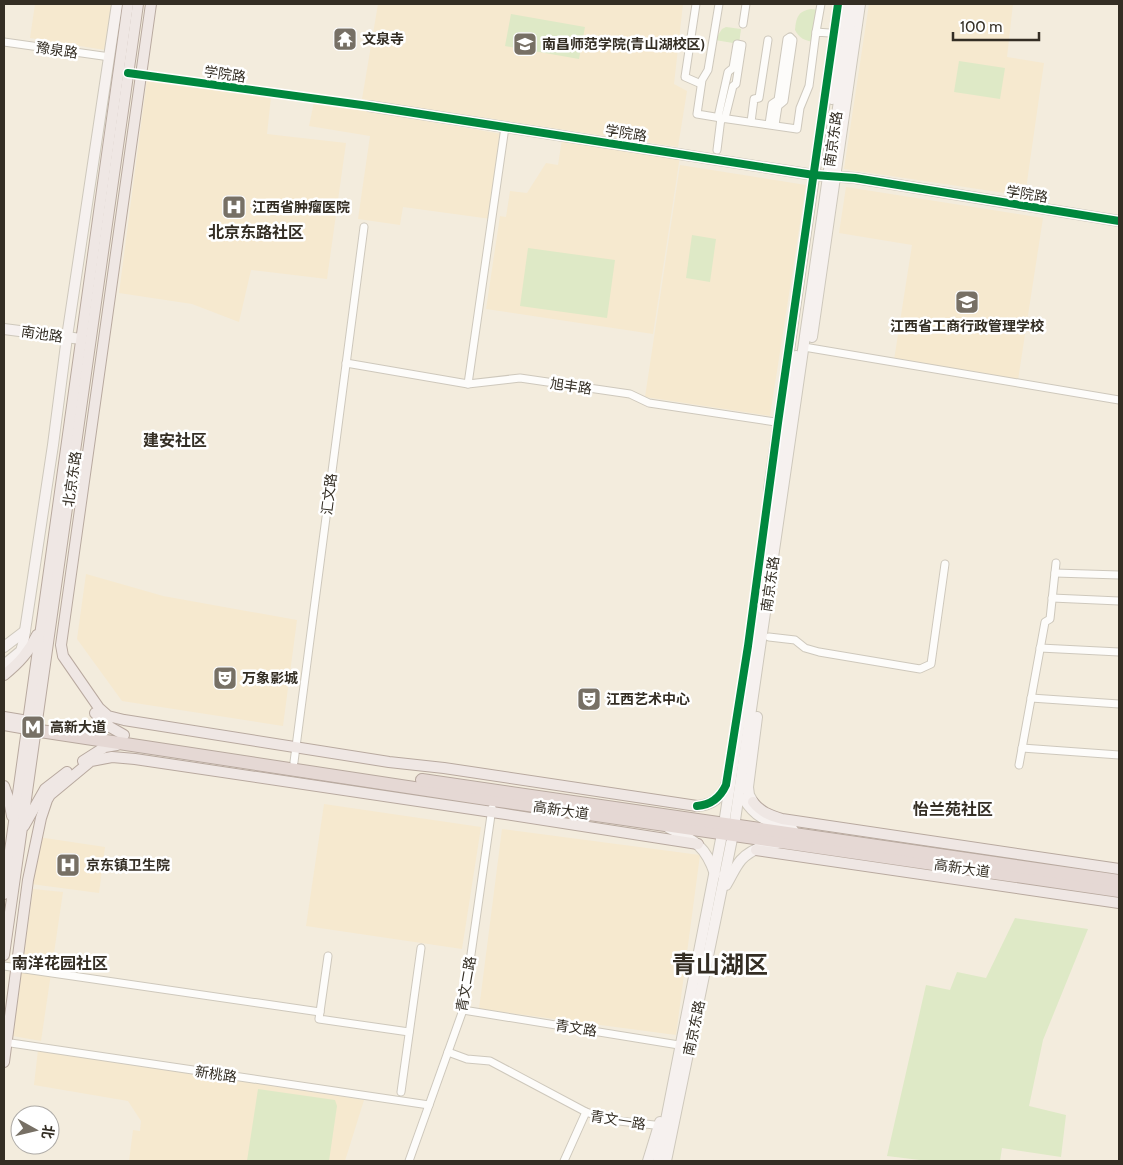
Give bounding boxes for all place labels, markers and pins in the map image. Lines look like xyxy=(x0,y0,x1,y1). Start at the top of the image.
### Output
temple icon: 文泉寺 xyxy=(332,26,358,52)
place label: 文泉寺 xyxy=(362,30,404,48)
school or university icon: 南昌师范学院(青山湖校区) xyxy=(512,31,538,57)
place label: 南昌师范学院(青山湖校区) xyxy=(542,35,705,53)
hospital icon: 江西省肿瘤医院 xyxy=(221,194,247,220)
place label: 江西省肿瘤医院 xyxy=(252,198,350,216)
school or university icon: 江西省工商行政管理学校 xyxy=(954,289,980,315)
place label: 江西省工商行政管理学校 xyxy=(890,317,1044,335)
theatre icon: 万象影城 xyxy=(212,665,238,691)
place label: 万象影城 xyxy=(242,669,298,687)
theatre icon: 江西艺术中心 xyxy=(576,686,602,712)
place label: 江西艺术中心 xyxy=(606,690,690,708)
metro station icon: 高新大道 xyxy=(20,714,46,740)
place label: 高新大道 xyxy=(50,718,106,736)
hospital icon: 京东镇卫生院 xyxy=(55,852,81,878)
place label: 京东镇卫生院 xyxy=(86,856,170,874)

